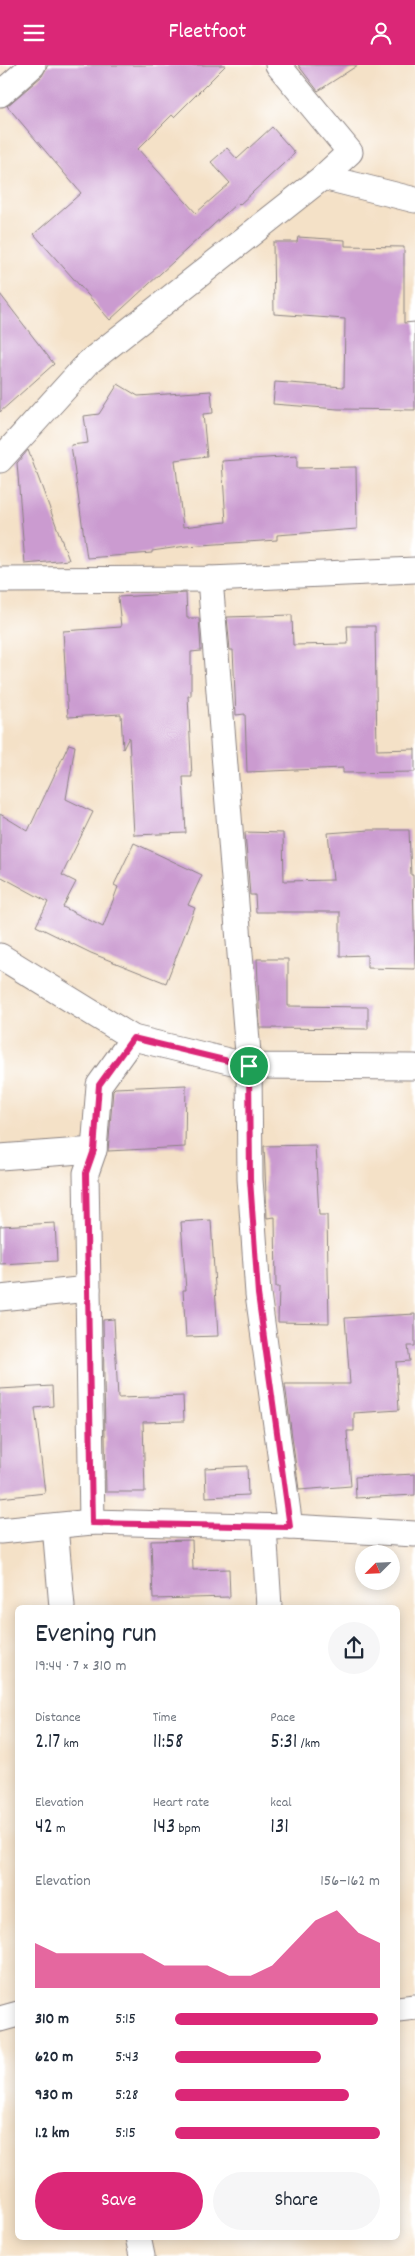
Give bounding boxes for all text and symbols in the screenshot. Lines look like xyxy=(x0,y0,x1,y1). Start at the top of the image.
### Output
text: Fleetfoot xyxy=(169,17,246,48)
icon: menu xyxy=(20,19,48,47)
icon: person xyxy=(367,19,395,47)
pin xyxy=(228,1045,270,1087)
icon: arrive xyxy=(235,1052,263,1080)
north arrow xyxy=(355,1545,400,1590)
map controls xyxy=(355,1545,400,1590)
text: Evening run xyxy=(35,1616,157,1656)
button: share xyxy=(328,1622,380,1674)
text: 19:44 · 7 × 310 m xyxy=(35,1655,126,1678)
text: Distance xyxy=(35,1708,81,1728)
text: Time xyxy=(153,1708,177,1728)
text: Pace xyxy=(270,1708,295,1728)
text: 2.17 xyxy=(35,1728,60,1758)
text: 11:58 xyxy=(153,1728,183,1758)
text: 5:31 xyxy=(270,1728,297,1758)
text: km xyxy=(60,1734,79,1754)
text: /km xyxy=(297,1734,320,1754)
text: Elevation xyxy=(35,1793,84,1813)
text: Heart rate xyxy=(153,1793,209,1813)
text: kcal xyxy=(270,1793,292,1813)
text: 42 xyxy=(35,1813,53,1843)
text: 143 xyxy=(153,1813,175,1843)
text: 131 xyxy=(270,1813,289,1843)
text: m xyxy=(53,1819,66,1839)
text: bpm xyxy=(175,1819,201,1839)
text: Elevation xyxy=(35,1870,91,1893)
text: 156–162 m xyxy=(320,1870,380,1893)
text: 310 m xyxy=(35,2008,69,2031)
text: 5:15 xyxy=(115,2008,136,2031)
text: 620 m xyxy=(35,2046,73,2069)
text: 5:43 xyxy=(115,2046,139,2069)
text: 930 m xyxy=(35,2084,73,2107)
text: 5:28 xyxy=(115,2084,138,2107)
text: 1.2 km xyxy=(35,2122,69,2145)
text: 5:15 xyxy=(115,2122,136,2145)
button: Save xyxy=(35,2172,203,2230)
button: Share xyxy=(213,2172,380,2230)

